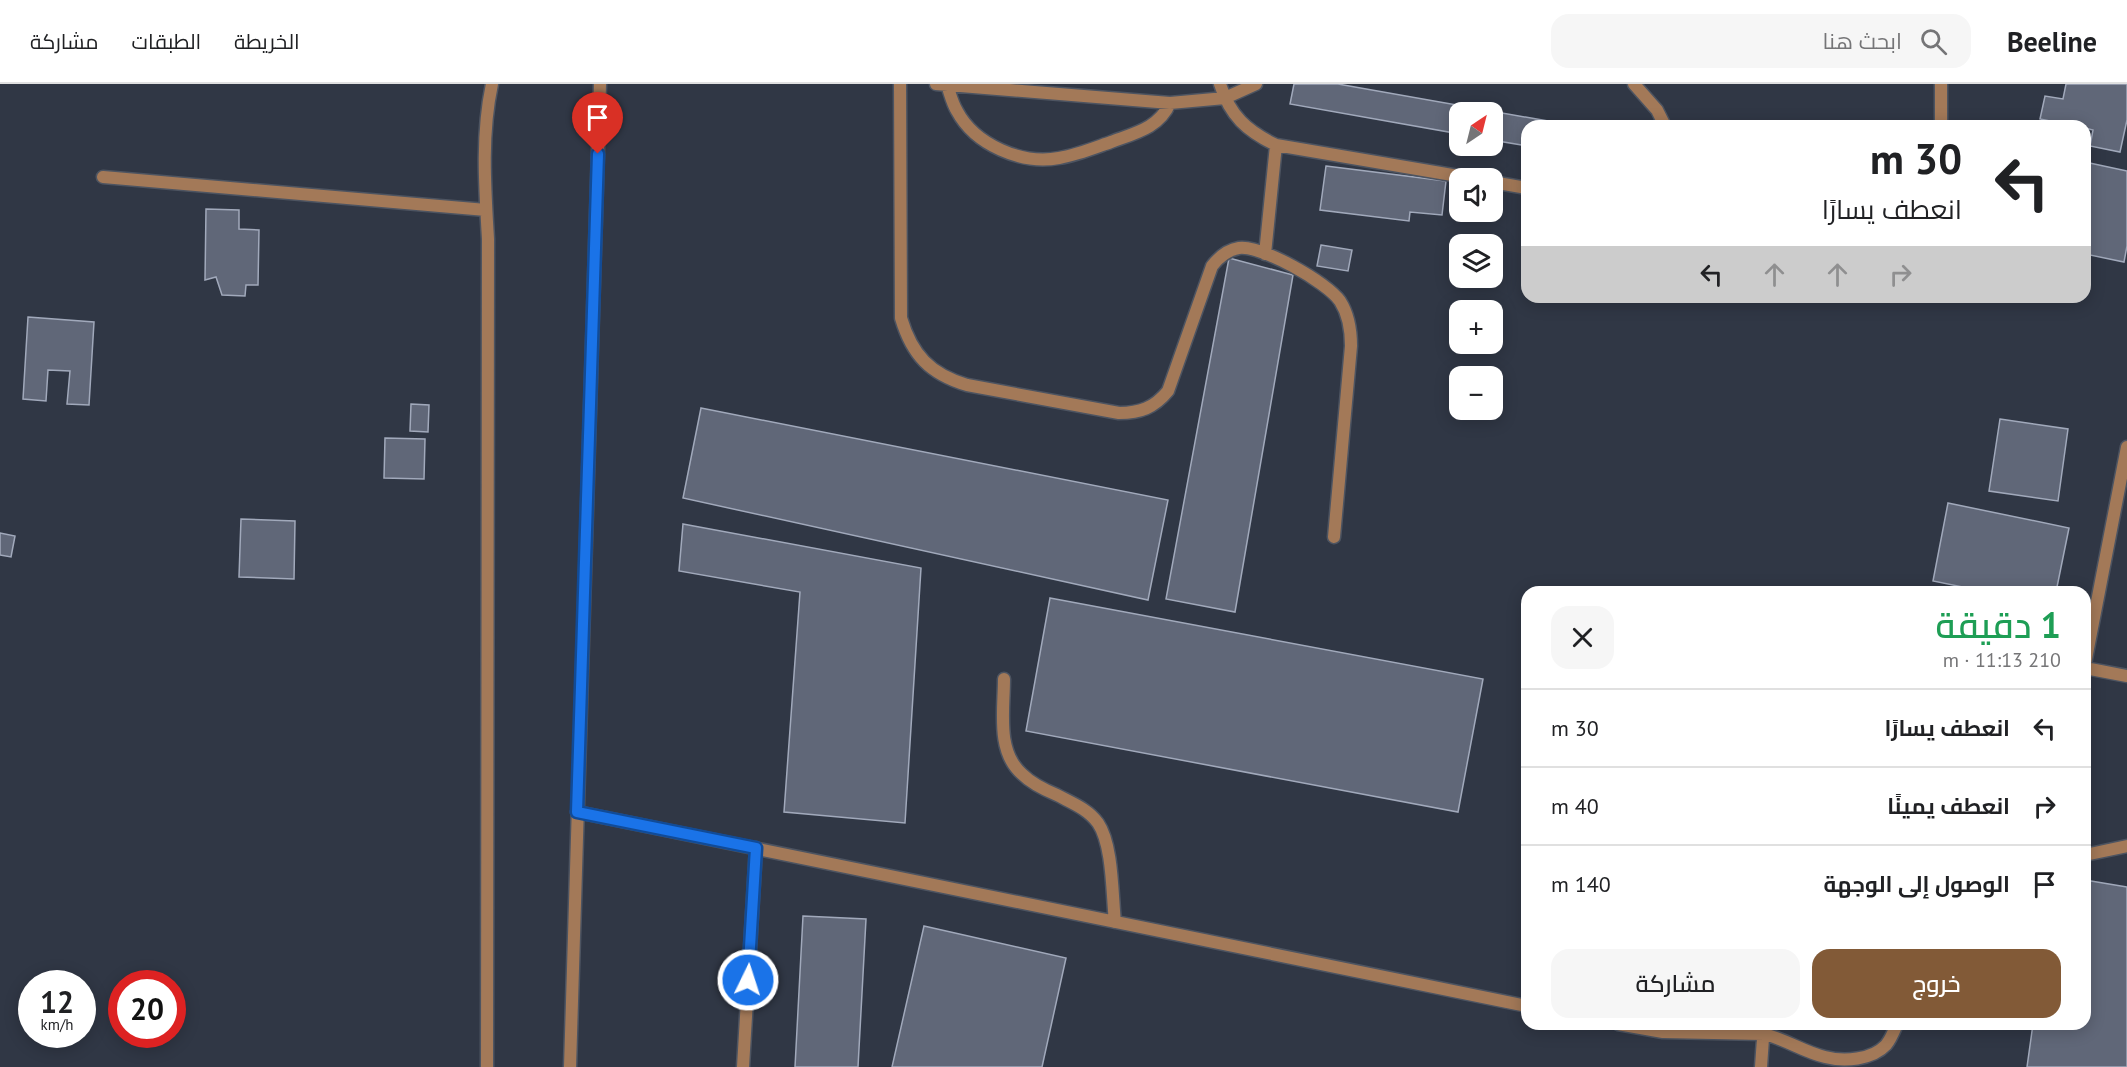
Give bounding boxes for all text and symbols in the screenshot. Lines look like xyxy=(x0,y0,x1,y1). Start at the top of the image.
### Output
search box xyxy=(1551,14,1971,68)
text: Beeline xyxy=(2007,23,2097,60)
icon: search xyxy=(1917,25,1950,58)
text: ابحث هنا xyxy=(1823,27,1902,55)
text: مشاركة xyxy=(30,28,99,55)
text: الطبقات xyxy=(132,28,201,55)
text: الخريطة xyxy=(234,28,300,55)
pin xyxy=(572,92,623,154)
icon: arrive xyxy=(581,101,614,134)
north arrow xyxy=(1449,102,1503,156)
map controls xyxy=(1449,102,1503,420)
text: 30 m xyxy=(1870,131,1962,186)
icon: left xyxy=(1983,144,2061,222)
button: sound xyxy=(1449,168,1503,222)
text: انعطف يسارًا xyxy=(1822,192,1962,226)
button: layers xyxy=(1449,234,1503,288)
icon: left xyxy=(1695,258,1728,291)
icon: ahead xyxy=(1758,258,1791,291)
icon: ahead xyxy=(1821,258,1854,291)
icon: right xyxy=(1884,258,1917,291)
button: + xyxy=(1449,300,1503,354)
button: − xyxy=(1449,366,1503,420)
text: 1 دقيقة xyxy=(1936,601,2061,648)
button: close xyxy=(1551,606,1614,669)
text: 210 m · 11:13 xyxy=(1943,647,2061,673)
icon: left xyxy=(2028,712,2061,745)
text: 30 m xyxy=(1551,714,1599,742)
text: انعطف يسارًا xyxy=(1884,714,2010,742)
icon: right xyxy=(2028,790,2061,823)
text: 40 m xyxy=(1551,792,1599,820)
text: انعطف يمينًا xyxy=(1887,792,2010,820)
icon: arrive xyxy=(2028,868,2061,901)
text: 140 m xyxy=(1551,870,1611,898)
text: الوصول إلى الوجهة xyxy=(1824,870,2010,898)
position arrow xyxy=(716,948,780,1012)
button: مشاركة xyxy=(1551,949,1800,1018)
button: خروج xyxy=(1812,949,2061,1018)
speed limit sign: 20 xyxy=(108,970,186,1048)
text: 12 xyxy=(40,982,74,1021)
text: km/h xyxy=(41,1015,73,1034)

